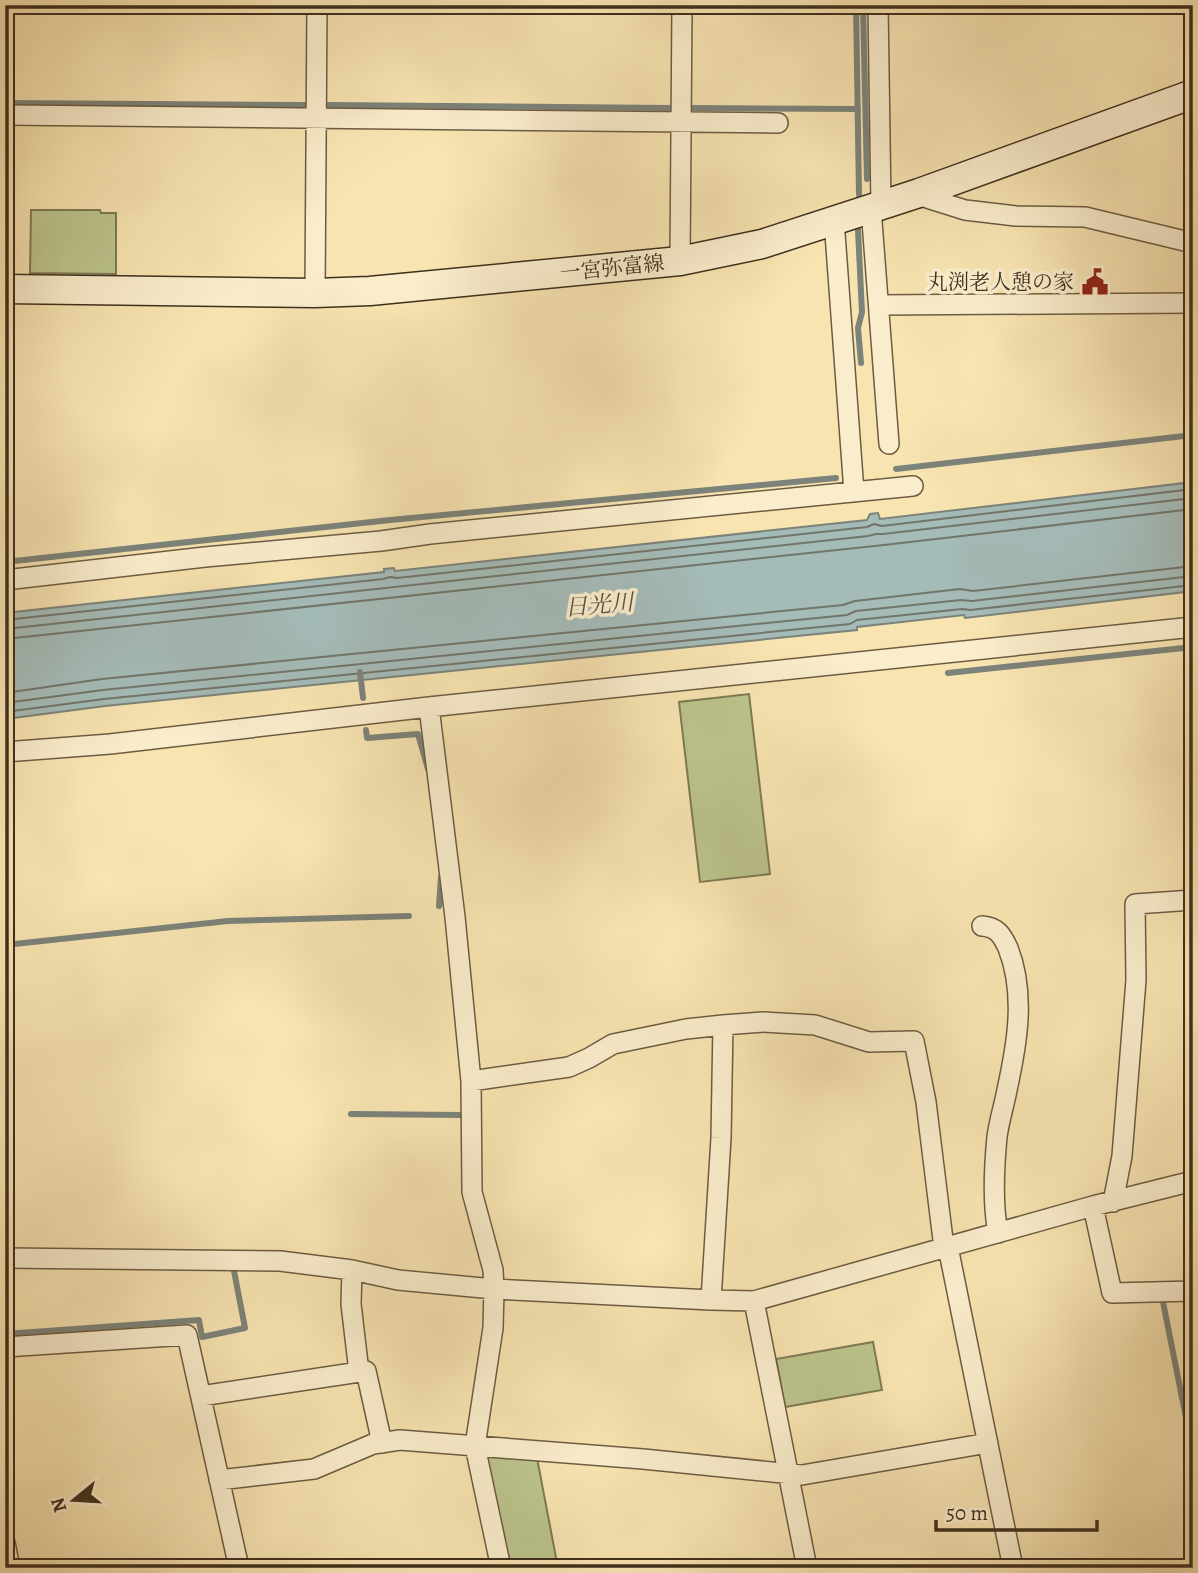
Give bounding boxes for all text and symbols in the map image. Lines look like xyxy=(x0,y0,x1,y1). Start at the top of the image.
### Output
street label: 一宮弥富線 xyxy=(558,249,666,287)
public building icon: 丸渕老人憩の家 xyxy=(1080,267,1110,297)
place label: 丸渕老人憩の家 xyxy=(927,268,1074,296)
water label: 日光川 xyxy=(563,586,638,623)
north arrow xyxy=(38,1464,108,1534)
scale bar xyxy=(936,1489,1096,1533)
text: N xyxy=(44,1494,73,1516)
text: 50 m xyxy=(946,1499,988,1527)

